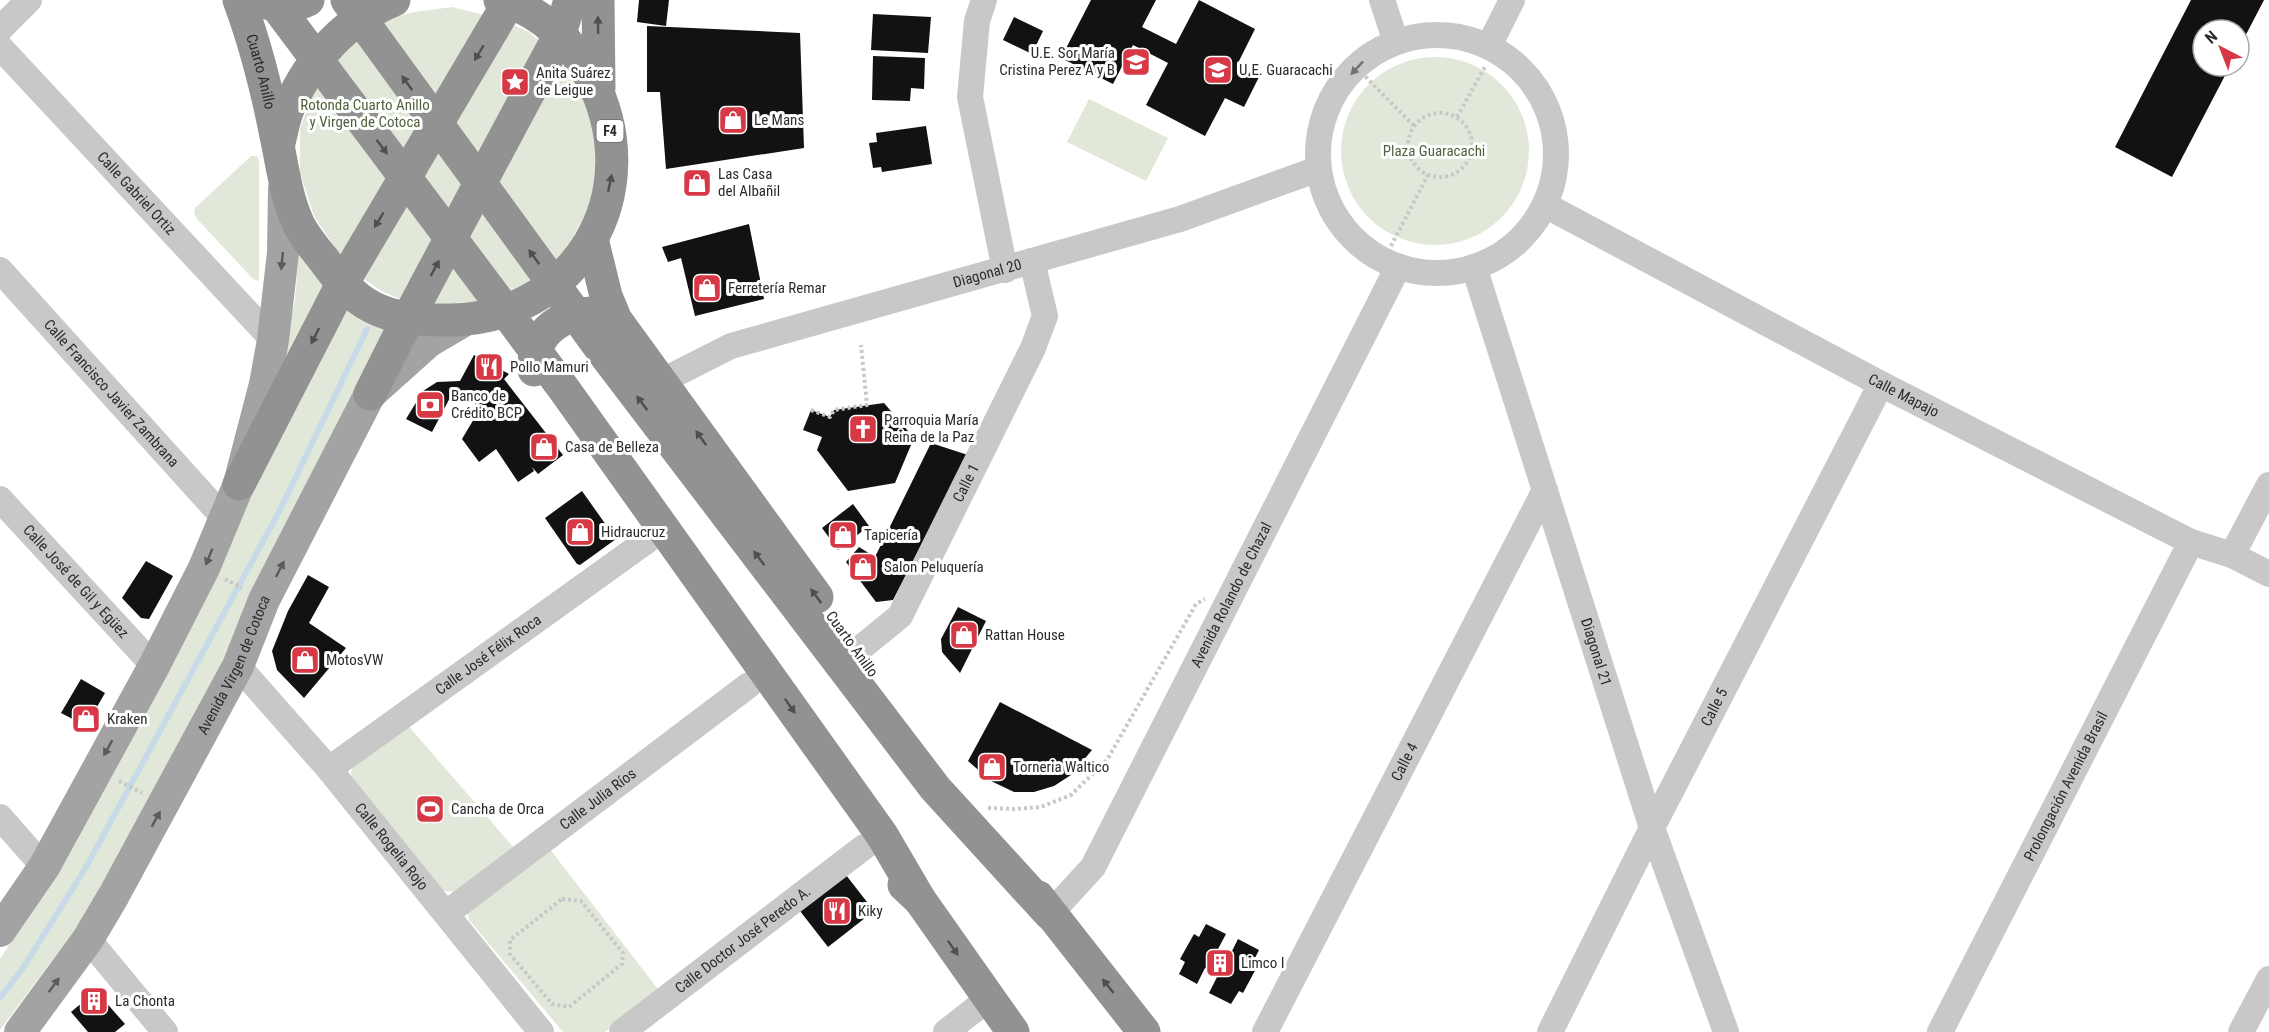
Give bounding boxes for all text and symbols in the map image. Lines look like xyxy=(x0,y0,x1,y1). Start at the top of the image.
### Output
one-way arrow xyxy=(593,16,602,35)
north arrow xyxy=(2191,18,2251,78)
text: N xyxy=(2201,27,2221,48)
street label: Cuarto Anillo xyxy=(242,32,279,111)
place label: U.E. Sor María Cristina Perez A y B xyxy=(999,44,1115,79)
one-way arrow xyxy=(473,45,484,61)
school or university icon: U.E. Sor María Cristina Perez A y B xyxy=(1120,46,1152,78)
school or university icon: U.E. Guaracachi xyxy=(1202,54,1234,86)
one-way arrow xyxy=(1351,60,1364,75)
place label: U.E. Guaracachi xyxy=(1239,61,1333,79)
place label: Anita Suárez de Leigue xyxy=(536,64,611,99)
place icon: Anita Suárez de Leigue xyxy=(499,66,531,98)
one-way arrow xyxy=(402,75,414,90)
park label: Rotonda Cuarto Anillo y Virgen de Cotoca xyxy=(300,96,430,131)
shop icon: Le Mans xyxy=(717,104,749,136)
place label: Le Mans xyxy=(754,111,804,129)
road number: F4 xyxy=(596,120,624,142)
one-way arrow xyxy=(376,140,388,155)
park label: Plaza Guaracachi xyxy=(1383,142,1485,160)
street label: Calle Gabriel Ortiz xyxy=(93,148,179,239)
place label: Las Casa del Albañil xyxy=(718,165,780,200)
shop icon: Las Casa del Albañil xyxy=(681,167,713,199)
one-way arrow xyxy=(606,174,615,193)
one-way arrow xyxy=(374,212,384,229)
one-way arrow xyxy=(529,250,541,265)
one-way arrow xyxy=(277,252,287,271)
street label: Diagonal 20 xyxy=(951,255,1024,292)
one-way arrow xyxy=(430,259,440,276)
shop icon: Ferretería Remar xyxy=(691,272,723,304)
place label: Ferretería Remar xyxy=(728,279,827,297)
street label: Calle Francisco Javier Zambrana xyxy=(40,316,183,471)
one-way arrow xyxy=(310,327,320,344)
restaurant icon: Pollo Mamuri xyxy=(473,351,505,383)
place label: Pollo Mamuri xyxy=(510,358,589,376)
street label: Calle Mapajo xyxy=(1865,370,1942,421)
place label: Banco de Crédito BCP xyxy=(451,387,522,422)
bank icon: Banco de Crédito BCP xyxy=(414,389,446,421)
one-way arrow xyxy=(636,395,648,410)
place label: Parroquia María Reina de la Paz xyxy=(884,411,979,446)
church icon: Parroquia María Reina de la Paz xyxy=(847,413,879,445)
shop icon: Casa de Belleza xyxy=(528,431,560,463)
one-way arrow xyxy=(696,431,708,446)
place label: Casa de Belleza xyxy=(565,438,659,456)
street label: Calle 1 xyxy=(949,461,983,505)
shop icon: Hidraucruz xyxy=(564,516,596,548)
shop icon: Tapicería xyxy=(827,519,859,551)
street label: Avenida Rolando de Chazal xyxy=(1187,519,1276,670)
street label: Calle José de Gil y Egüez xyxy=(19,521,133,642)
place label: Hidraucruz xyxy=(601,523,665,541)
place label: Tapicería xyxy=(864,526,918,544)
one-way arrow xyxy=(203,548,213,566)
one-way arrow xyxy=(754,550,766,565)
shop icon: Salon Peluquería xyxy=(847,551,879,583)
place label: Salon Peluquería xyxy=(884,558,984,576)
one-way arrow xyxy=(275,560,285,577)
one-way arrow xyxy=(810,588,822,604)
street label: Avenida Virgen de Cotoca xyxy=(194,592,274,738)
street label: Cuarto Anillo xyxy=(822,608,882,680)
street label: Calle José Félix Roca xyxy=(432,611,545,699)
street label: Diagonal 21 xyxy=(1577,616,1615,688)
shop icon: Rattan House xyxy=(948,619,980,651)
place label: Rattan House xyxy=(985,626,1065,644)
shop icon: MotosVW xyxy=(289,644,321,676)
place label: MotosVW xyxy=(326,651,384,669)
street label: Calle 5 xyxy=(1697,685,1732,729)
one-way arrow xyxy=(784,698,796,714)
shop icon: Kraken xyxy=(70,703,102,735)
street label: Prolongación Avenida Brasil xyxy=(2020,709,2112,864)
place label: Kraken xyxy=(107,710,148,728)
one-way arrow xyxy=(103,740,113,757)
street label: Calle 4 xyxy=(1387,740,1422,784)
shop icon: Torneria Waltico xyxy=(976,751,1008,783)
place label: Torneria Waltico xyxy=(1013,758,1109,776)
street label: Calle Julia Ríos xyxy=(556,764,640,834)
sports icon: Cancha de Orca xyxy=(414,793,446,825)
street label: Calle Rogelia Rojo xyxy=(351,799,432,894)
place label: Cancha de Orca xyxy=(451,800,544,818)
one-way arrow xyxy=(151,810,161,827)
street label: Calle Doctor José Peredo A. xyxy=(671,882,814,997)
restaurant icon: Kiky xyxy=(821,895,853,927)
place label: Kiky xyxy=(858,902,883,920)
one-way arrow xyxy=(947,940,959,956)
building icon: Limco I xyxy=(1204,947,1236,979)
place label: Limco I xyxy=(1241,954,1285,972)
one-way arrow xyxy=(48,977,60,992)
one-way arrow xyxy=(1101,978,1114,994)
building icon: La Chonta xyxy=(78,985,110,1017)
place label: La Chonta xyxy=(115,992,175,1010)

